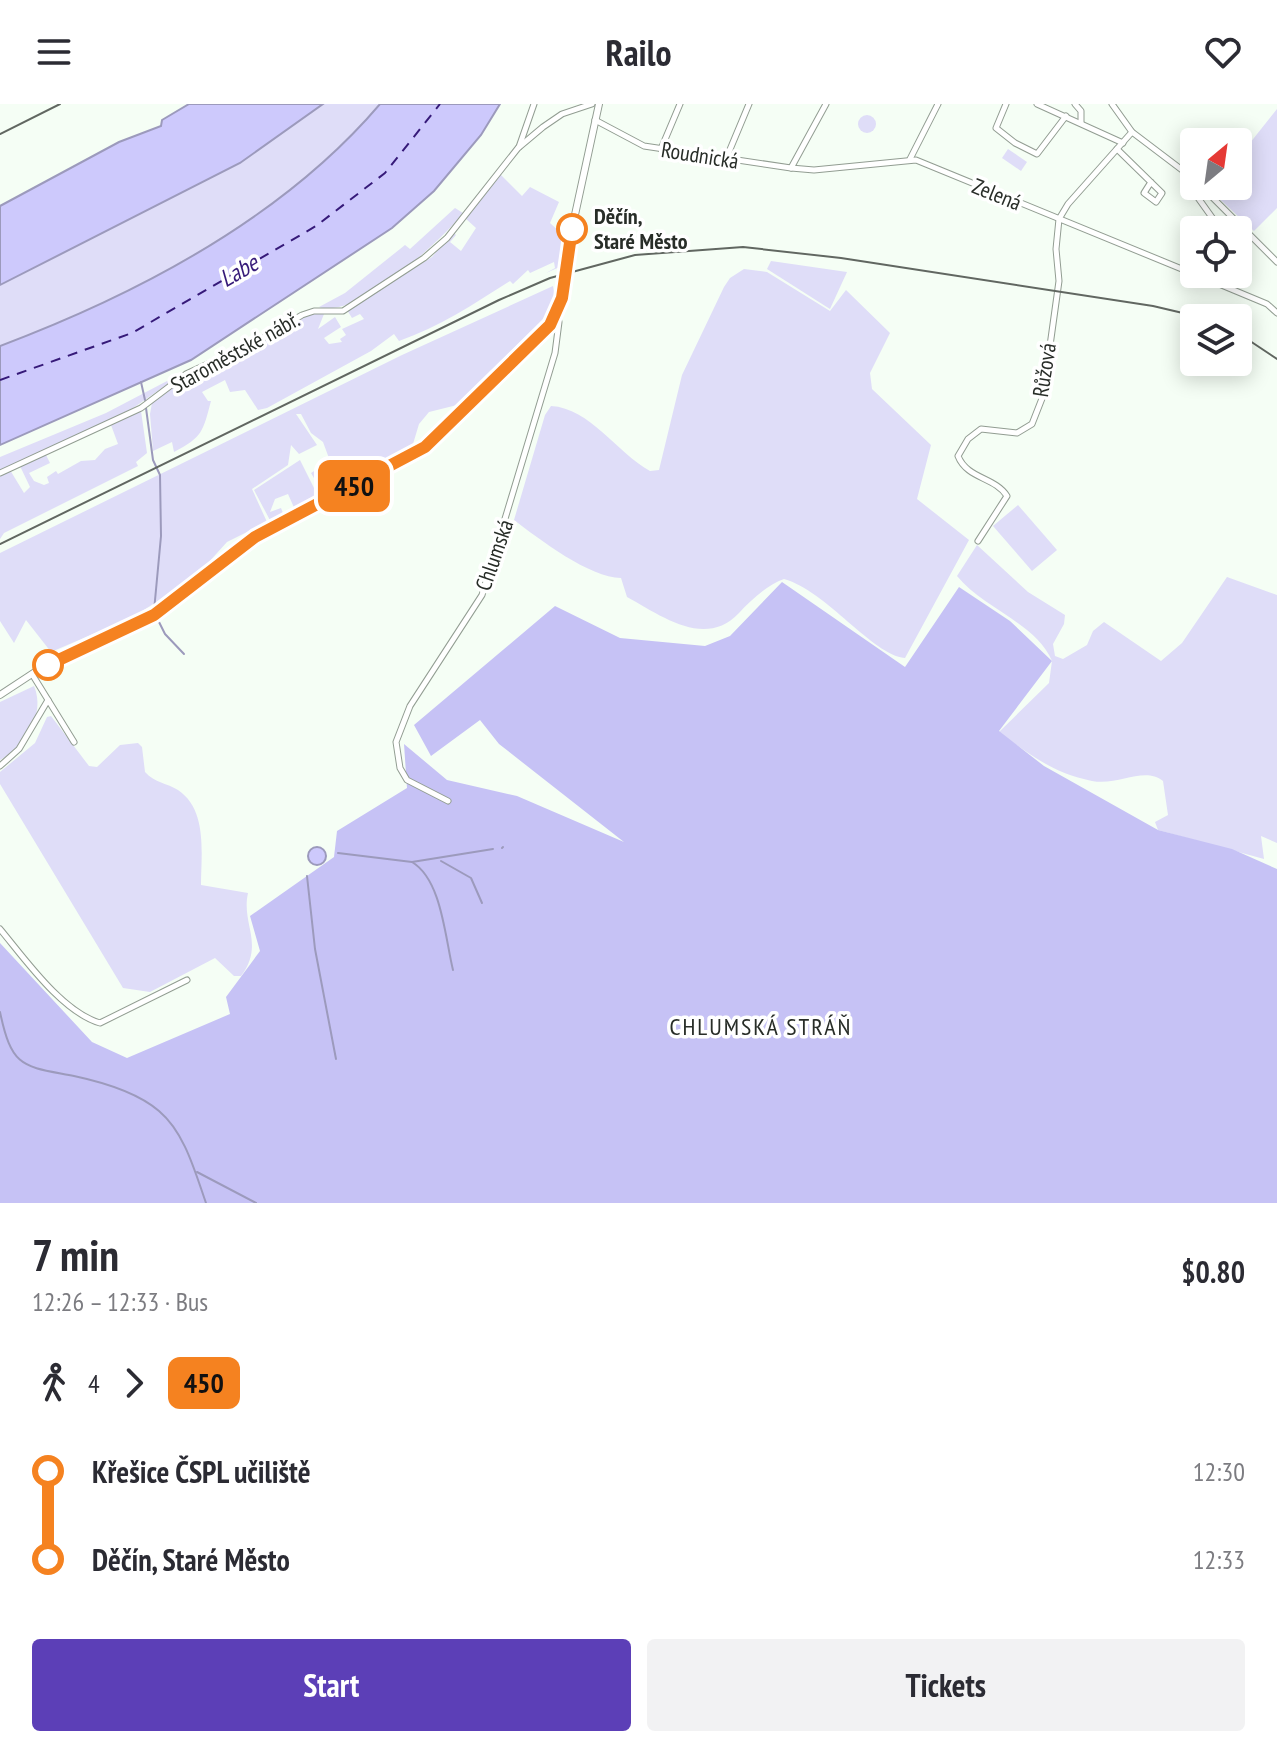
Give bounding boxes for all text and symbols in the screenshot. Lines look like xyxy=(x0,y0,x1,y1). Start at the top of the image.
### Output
text: Railo xyxy=(606,29,671,76)
icon: menu xyxy=(32,30,76,74)
icon: heart xyxy=(1201,30,1245,74)
north arrow xyxy=(1180,128,1252,200)
map controls xyxy=(1180,128,1252,376)
street label: Roudnická xyxy=(659,135,741,175)
street label: Zelená xyxy=(968,172,1026,216)
place label: Děčín, Staré Město xyxy=(594,202,688,255)
marker: Děčín, Staré Město xyxy=(557,214,587,244)
button: locate xyxy=(1180,216,1252,288)
water label: Labe xyxy=(214,246,265,294)
button: layers xyxy=(1180,304,1252,376)
street label: Staroměstské nábř. xyxy=(166,305,304,399)
street label: Růžová xyxy=(1026,341,1062,399)
line badge: 450 xyxy=(308,460,400,512)
text: 450 xyxy=(334,467,374,504)
street label: Chlumská xyxy=(469,516,519,594)
unlabelled marker xyxy=(33,650,63,680)
district label: CHLUMSKÁ STRÁŇ xyxy=(669,1011,853,1042)
text: 7 min xyxy=(32,1226,119,1283)
text: $0.80 xyxy=(1181,1252,1245,1291)
text: 12:26 – 12:33 · Bus xyxy=(32,1285,208,1318)
icon: walk xyxy=(32,1361,76,1405)
icon: forward xyxy=(112,1361,156,1405)
text: 450 xyxy=(184,1364,224,1401)
text: 4 xyxy=(88,1367,100,1400)
text: Křešice ČSPL učiliště xyxy=(92,1452,311,1491)
text: 12:30 xyxy=(1193,1455,1245,1488)
text: Děčín, Staré Město xyxy=(92,1540,290,1579)
text: 12:33 xyxy=(1193,1543,1245,1576)
button: Start xyxy=(32,1639,631,1731)
button: Tickets xyxy=(647,1639,1245,1731)

